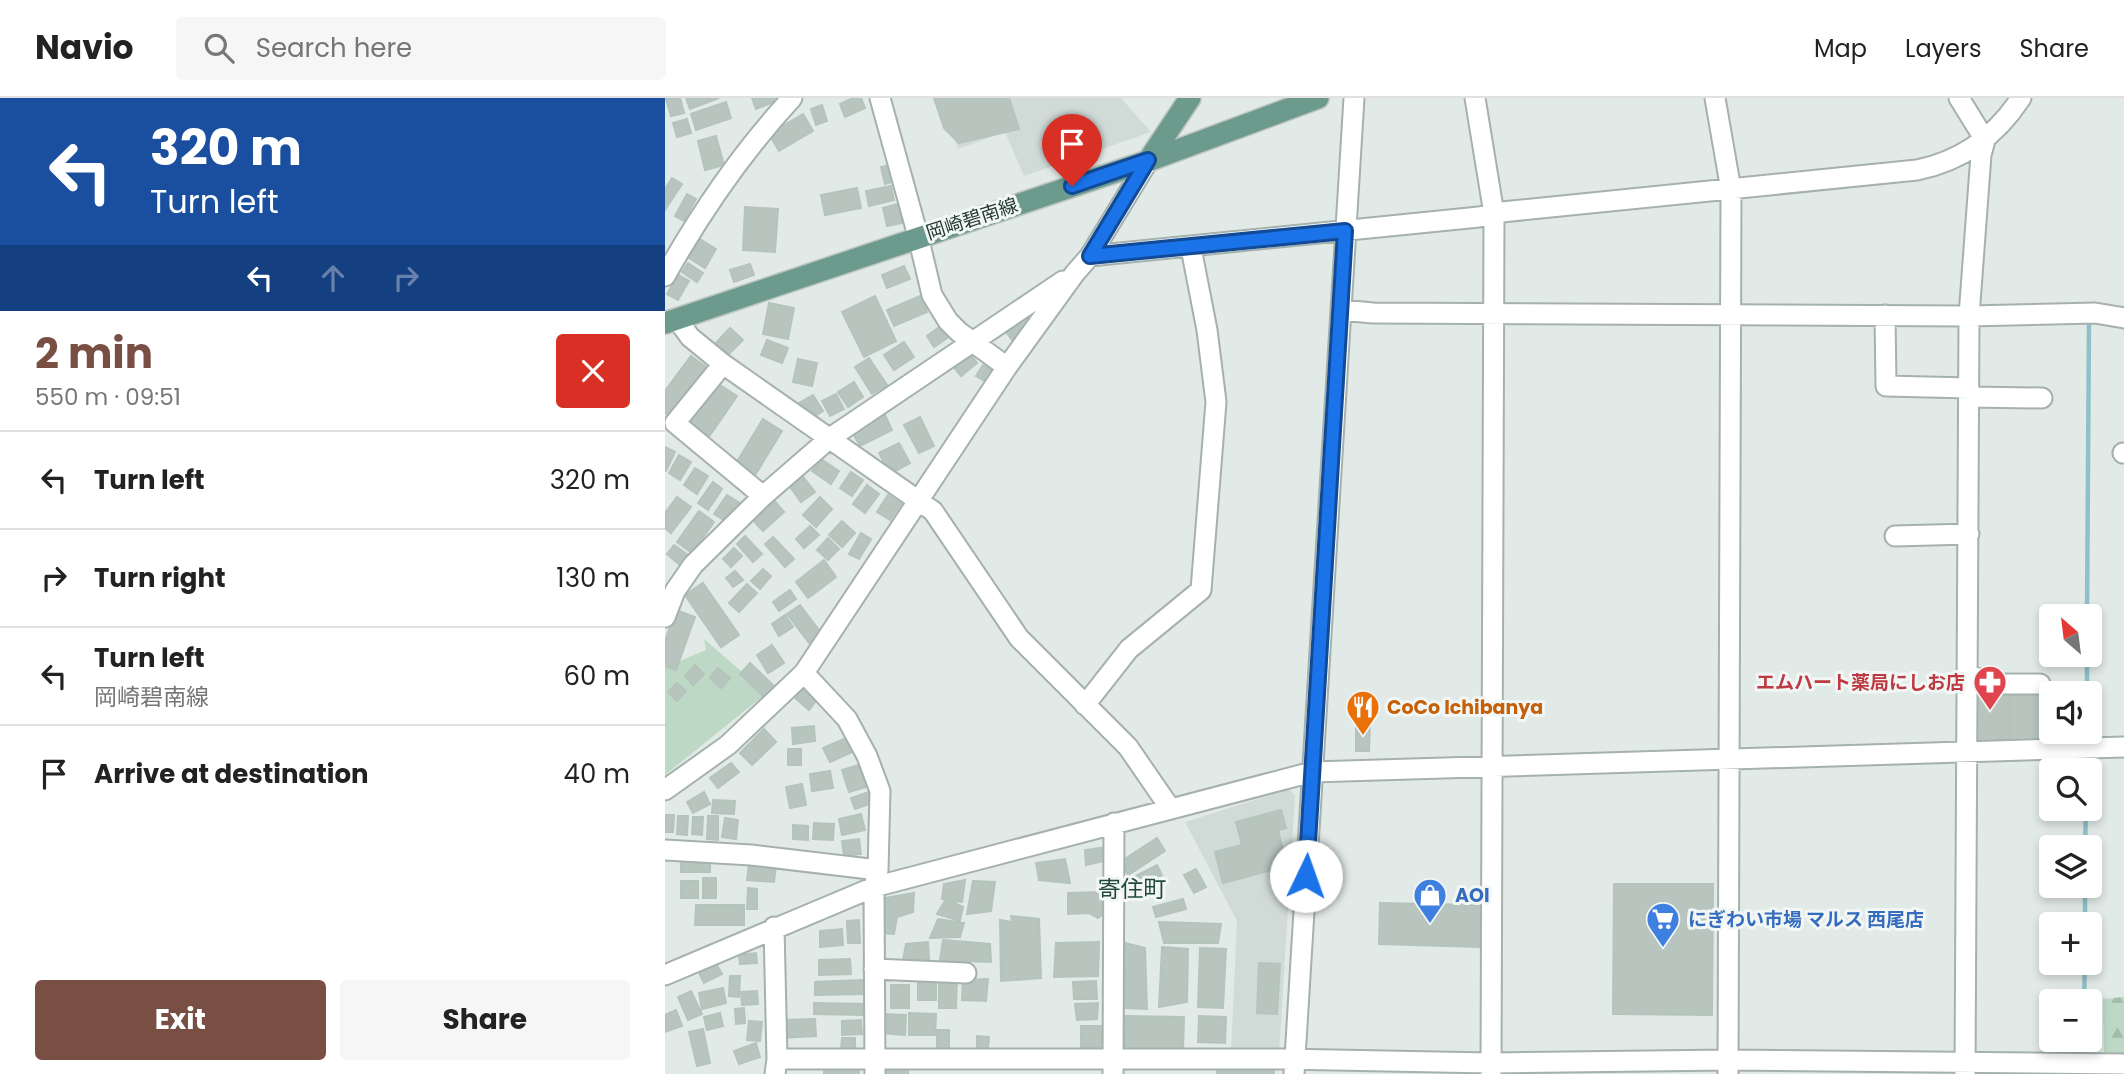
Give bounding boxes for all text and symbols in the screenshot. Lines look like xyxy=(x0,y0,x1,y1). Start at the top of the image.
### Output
search box xyxy=(176,17,666,80)
text: Navio xyxy=(35,24,134,71)
icon: search xyxy=(200,29,238,67)
text: Search here xyxy=(256,30,412,66)
text: Map xyxy=(1814,32,1867,65)
text: Layers xyxy=(1905,32,1981,65)
text: Share xyxy=(2019,32,2089,65)
text: 320 m xyxy=(150,114,302,182)
pin xyxy=(1042,114,1102,186)
icon: arrive xyxy=(1053,125,1091,163)
icon: left xyxy=(35,126,126,217)
text: Turn left xyxy=(150,179,279,224)
street label: 岡崎碧南線 xyxy=(923,191,1021,247)
icon: left xyxy=(241,259,279,297)
icon: ahead xyxy=(314,259,352,297)
icon: right xyxy=(387,259,425,297)
text: 2 min xyxy=(35,324,153,383)
button: close xyxy=(556,334,630,408)
text: 550 m · 09:51 xyxy=(35,381,181,413)
icon: left xyxy=(35,461,73,499)
text: Turn left xyxy=(94,462,205,498)
text: 320 m xyxy=(550,462,630,498)
icon: right xyxy=(35,559,73,597)
text: Turn right xyxy=(94,560,226,596)
text: 130 m xyxy=(556,560,630,596)
north arrow xyxy=(2039,604,2102,667)
map controls xyxy=(2039,604,2102,1052)
text: Turn left xyxy=(94,640,205,676)
icon: left xyxy=(35,657,73,695)
text: 60 m xyxy=(563,658,630,694)
pharmacy icon: エムハート薬局にしお店 xyxy=(1971,663,2009,712)
place label: エムハート薬局にしお店 xyxy=(1756,669,1965,696)
text: 岡崎碧南線 xyxy=(94,681,209,713)
button: sound xyxy=(2039,681,2102,744)
restaurant icon: CoCo Ichibanya xyxy=(1344,688,1382,737)
place label: CoCo Ichibanya xyxy=(1387,694,1543,721)
icon: arrive xyxy=(35,755,73,793)
text: Arrive at destination xyxy=(94,756,369,792)
text: 40 m xyxy=(564,756,630,792)
button: search xyxy=(2039,758,2102,821)
button: layers xyxy=(2039,835,2102,898)
position arrow xyxy=(1269,839,1343,913)
district label: 寄住町 xyxy=(1098,873,1167,905)
shop icon: AOI xyxy=(1411,876,1449,925)
place label: AOI xyxy=(1455,882,1490,909)
supermarket icon: にぎわい市場 マルス 西尾店 xyxy=(1644,900,1682,949)
place label: にぎわい市場 マルス 西尾店 xyxy=(1688,906,1924,933)
button: + xyxy=(2039,912,2102,975)
button: Exit xyxy=(35,980,326,1060)
button: Share xyxy=(340,980,630,1060)
button: − xyxy=(2039,989,2102,1052)

